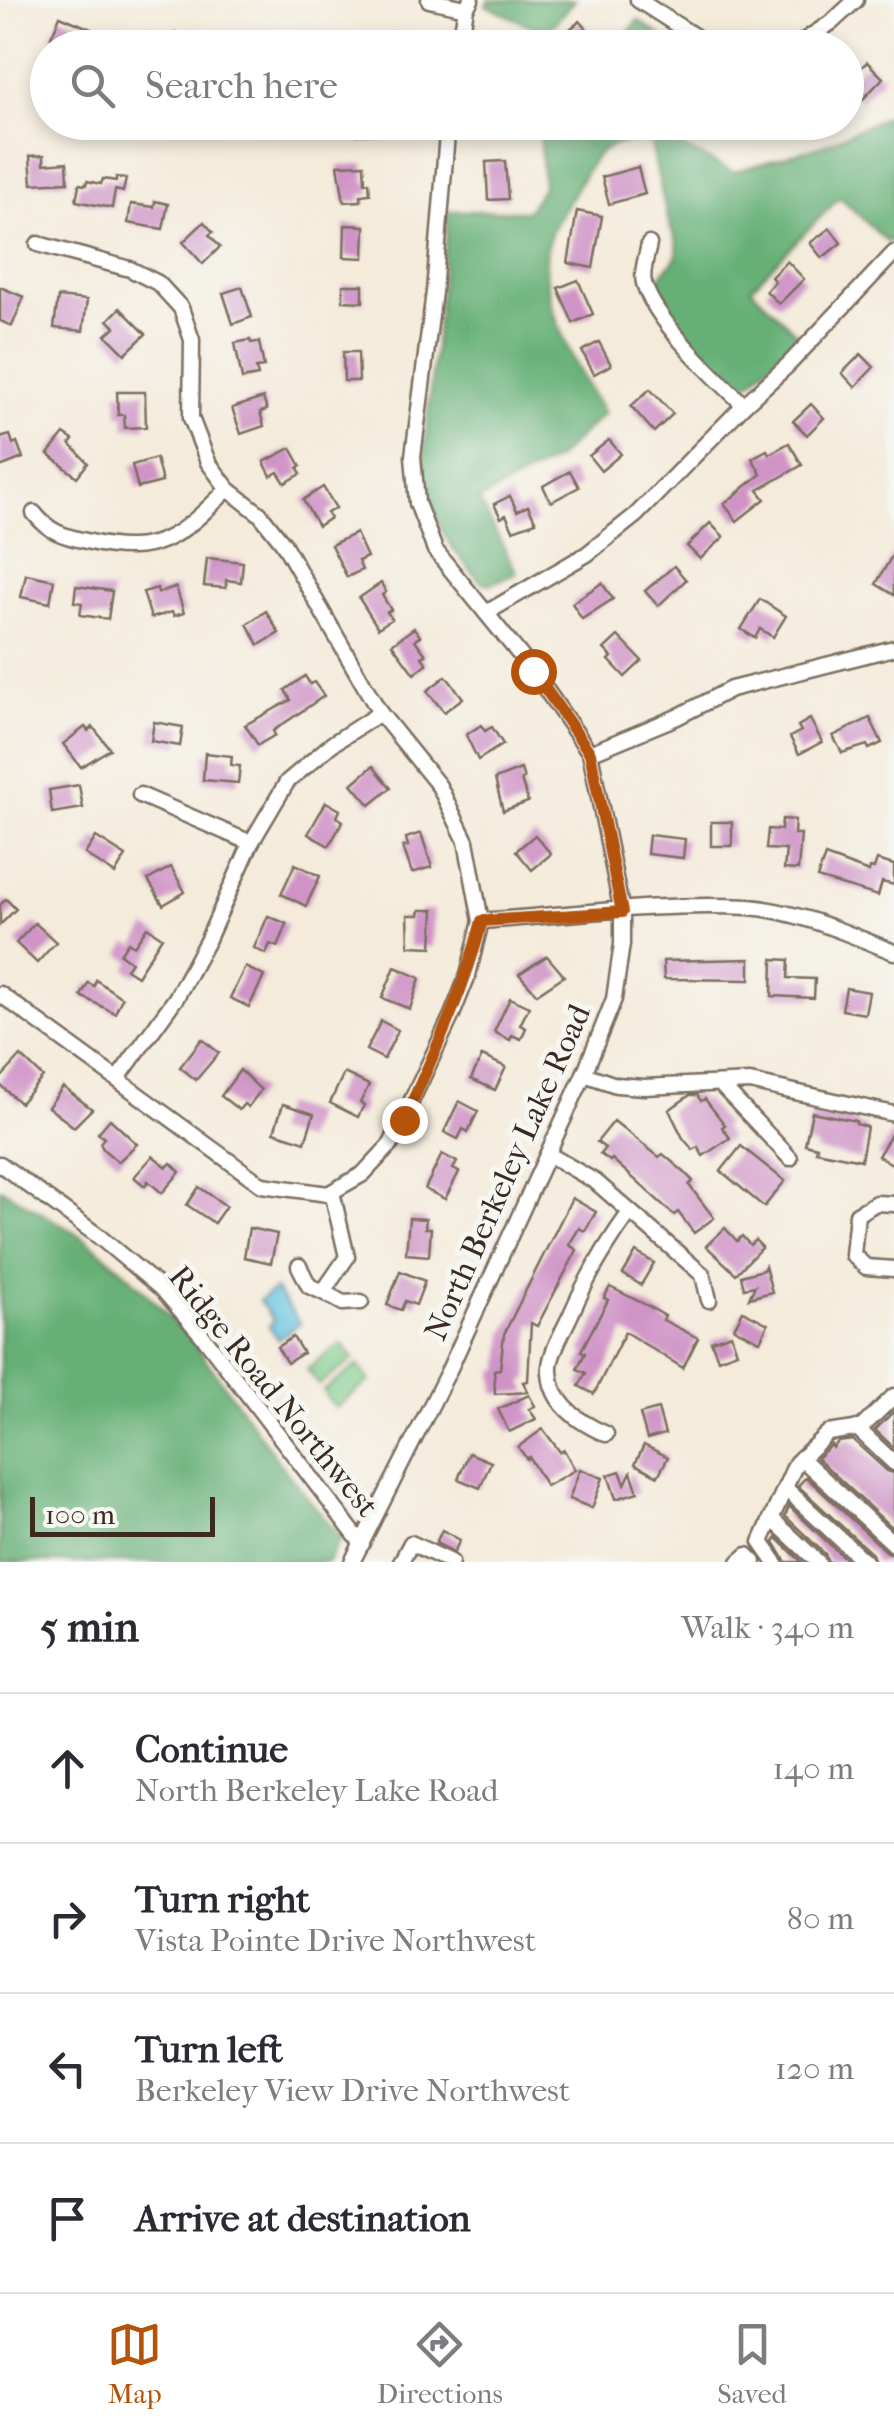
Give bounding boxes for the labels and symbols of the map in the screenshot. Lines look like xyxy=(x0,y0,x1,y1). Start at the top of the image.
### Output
route start xyxy=(511,649,557,695)
street label: North Berkeley Lake Road xyxy=(417,998,598,1346)
route end xyxy=(382,1098,428,1144)
street label: Ridge Road Northwest xyxy=(161,1258,387,1525)
scale bar xyxy=(30,1492,215,1536)

